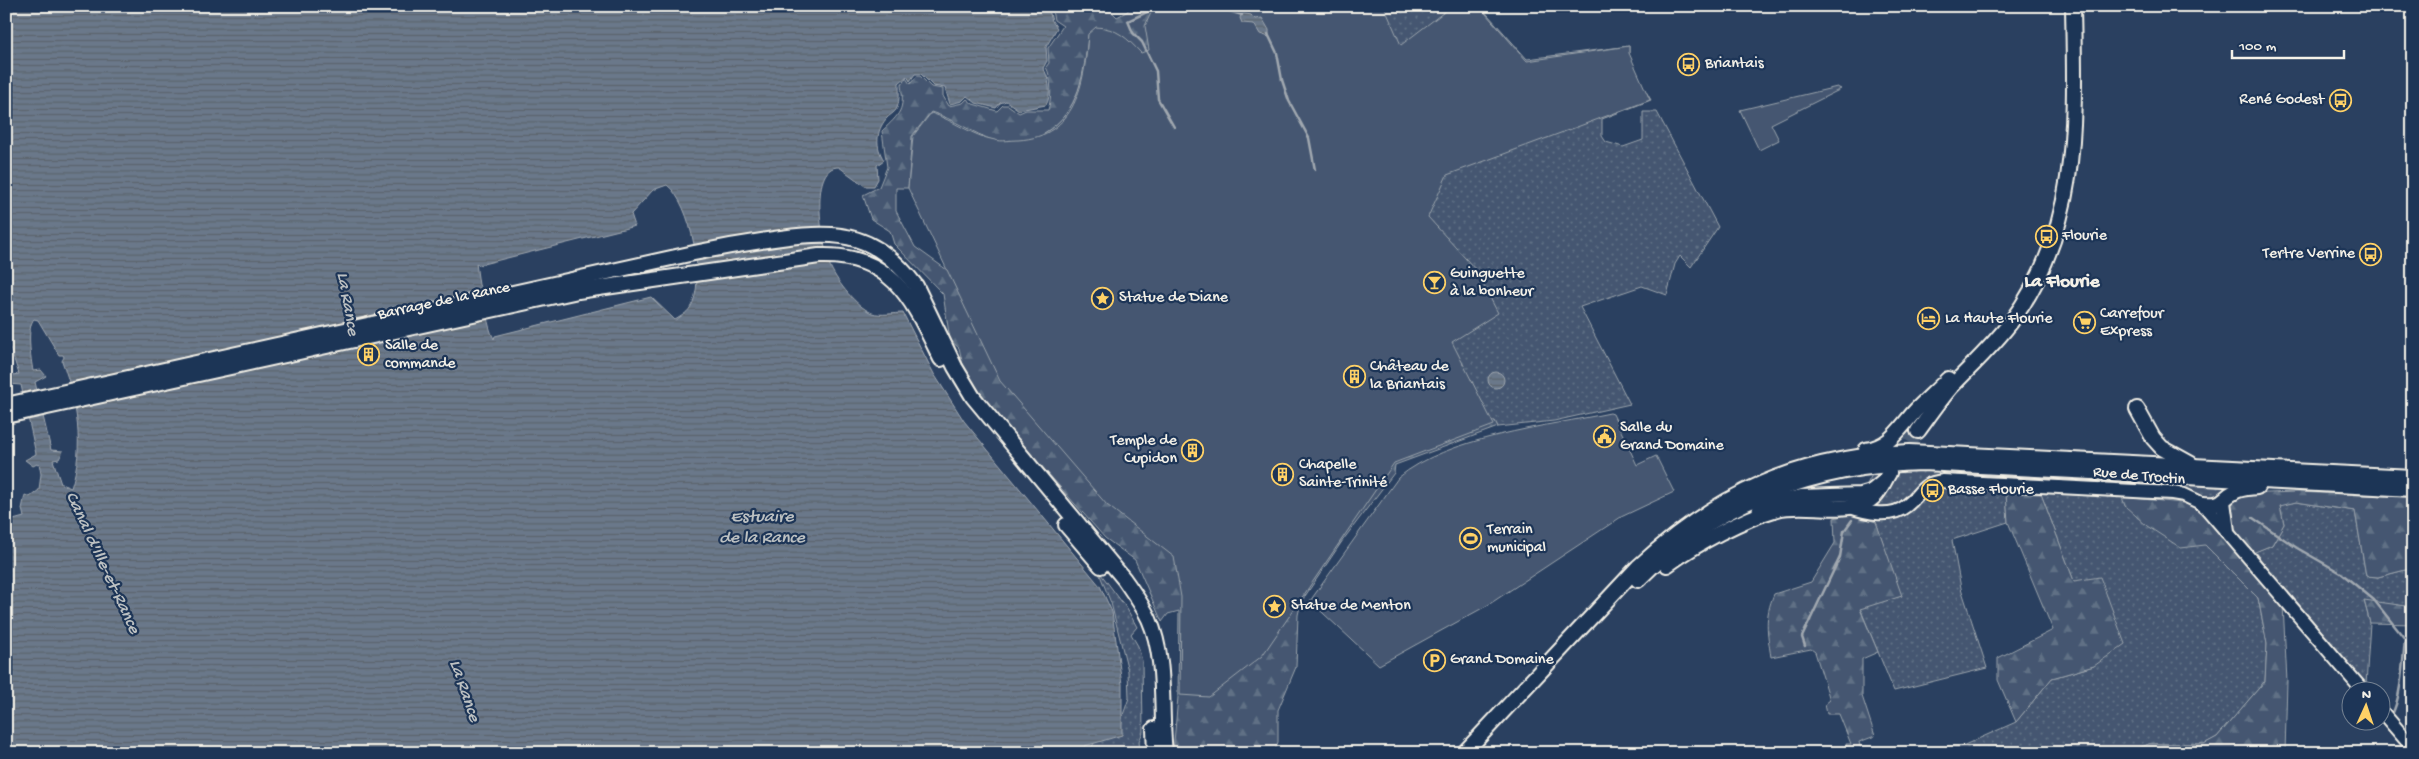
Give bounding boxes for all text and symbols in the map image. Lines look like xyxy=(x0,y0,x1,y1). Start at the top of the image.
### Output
scale bar xyxy=(2232,28,2344,60)
text: 100 m xyxy=(2238,38,2277,56)
bus stop icon: Briantais xyxy=(1677,52,1701,76)
place label: Briantais xyxy=(1704,55,1765,74)
bus stop icon: René Godest xyxy=(2328,88,2352,112)
place label: René Godest xyxy=(2239,91,2325,110)
bus stop icon: Flourie xyxy=(2034,224,2058,248)
place label: Flourie xyxy=(2061,227,2108,246)
bus stop icon: Tertre Verrine xyxy=(2359,242,2383,266)
place label: Tertre Verrine xyxy=(2262,245,2356,264)
place label: Guinguette à la bonheur xyxy=(1450,265,1535,302)
water label: La Rance xyxy=(331,271,363,338)
bar icon: Guinguette à la bonheur xyxy=(1422,271,1446,295)
district label: La Flourie xyxy=(2024,271,2101,294)
street label: Barrage de la Rance xyxy=(375,279,513,325)
place icon: Statue de Diane xyxy=(1091,286,1115,310)
place label: Statue de Diane xyxy=(1119,289,1229,308)
place label: Carrefour Express xyxy=(2100,305,2165,342)
hotel icon: La Haute Flourie xyxy=(1917,307,1941,331)
place label: La Haute Flourie xyxy=(1945,310,2053,329)
supermarket icon: Carrefour Express xyxy=(2072,311,2096,335)
place label: Salle de commande xyxy=(385,337,456,374)
building icon: Salle de commande xyxy=(357,343,381,367)
place label: Château de la Briantais xyxy=(1370,358,1449,395)
building icon: Château de la Briantais xyxy=(1342,364,1366,388)
place label: Salle du Grand Domaine xyxy=(1620,419,1724,456)
public building icon: Salle du Grand Domaine xyxy=(1592,425,1616,449)
place label: Temple de Cupidon xyxy=(1109,432,1178,469)
building icon: Temple de Cupidon xyxy=(1181,438,1205,462)
place label: Chapelle Sainte-Trinité xyxy=(1299,456,1388,493)
building icon: Chapelle Sainte-Trinité xyxy=(1271,462,1295,486)
street label: Rue de Troctin xyxy=(2092,464,2186,491)
bus stop icon: Basse Flourie xyxy=(1920,478,1944,502)
place label: Basse Flourie xyxy=(1947,481,2035,500)
water label: Canal d'Ille-et-Rance xyxy=(60,489,144,638)
water label: Estuaire de la Rance xyxy=(719,507,806,549)
place label: Terrain municipal xyxy=(1486,521,1546,558)
sports icon: Terrain municipal xyxy=(1459,527,1483,551)
place icon: Statue de Menton xyxy=(1263,594,1287,618)
place label: Statue de Menton xyxy=(1291,597,1411,616)
parking icon: Grand Domaine xyxy=(1422,648,1446,672)
place label: Grand Domaine xyxy=(1450,651,1554,670)
water label: La Rance xyxy=(444,657,485,725)
north arrow xyxy=(2342,682,2392,732)
text: N xyxy=(2362,687,2372,704)

